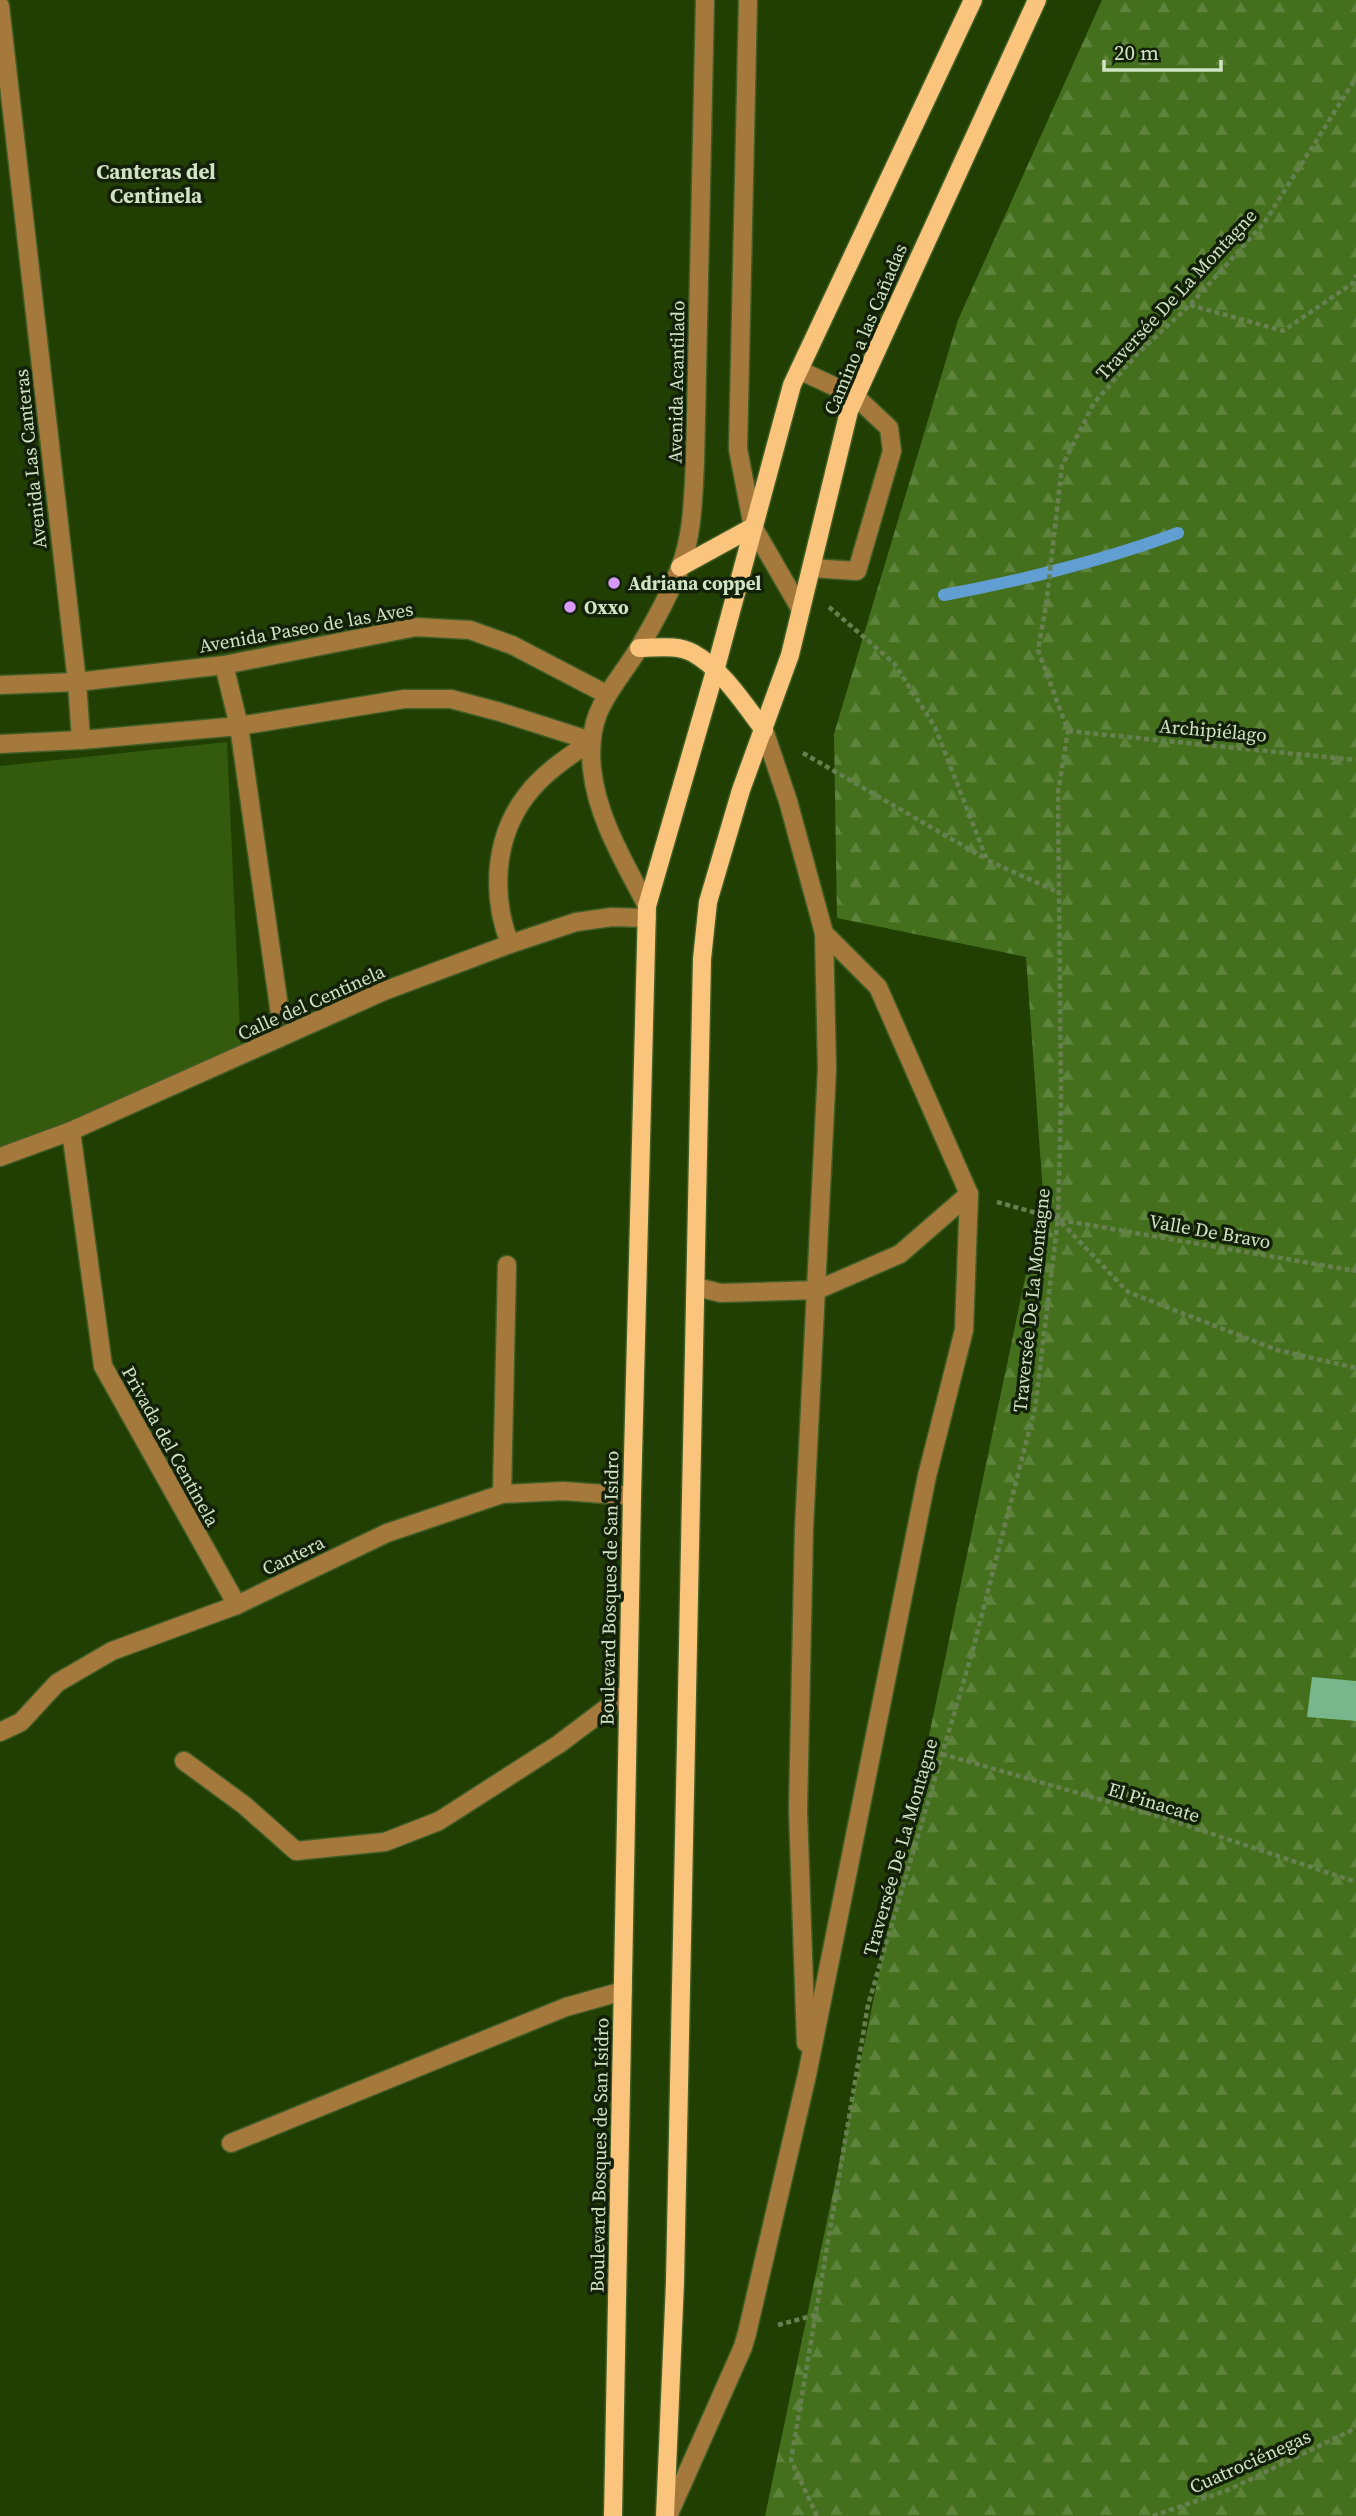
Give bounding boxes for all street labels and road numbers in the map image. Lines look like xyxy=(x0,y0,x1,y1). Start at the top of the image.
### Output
street label: Traversée De La Montagne xyxy=(1090,203,1262,385)
street label: Camino a las Cañadas xyxy=(817,239,913,419)
street label: Avenida Acantilado xyxy=(662,300,690,464)
street label: Avenida Las Canteras xyxy=(8,368,52,550)
street label: Avenida Paseo de las Aves xyxy=(197,595,415,659)
street label: Archipiélago xyxy=(1158,712,1268,748)
street label: Calle del Centinela xyxy=(233,958,389,1046)
street label: Traversée De La Montagne xyxy=(1006,1187,1056,1413)
street label: Valle De Bravo xyxy=(1147,1208,1273,1254)
street label: Privada del Centinela xyxy=(116,1361,226,1531)
street label: Boulevard Bosques de San Isidro xyxy=(594,1451,624,1725)
street label: Cantera xyxy=(257,1529,329,1581)
street label: Traversée De La Montagne xyxy=(856,1735,944,1959)
street label: El Pinacate xyxy=(1105,1776,1203,1828)
street label: Boulevard Bosques de San Isidro xyxy=(584,2018,614,2292)
street label: Cuatrociénegas xyxy=(1185,2423,1315,2499)

